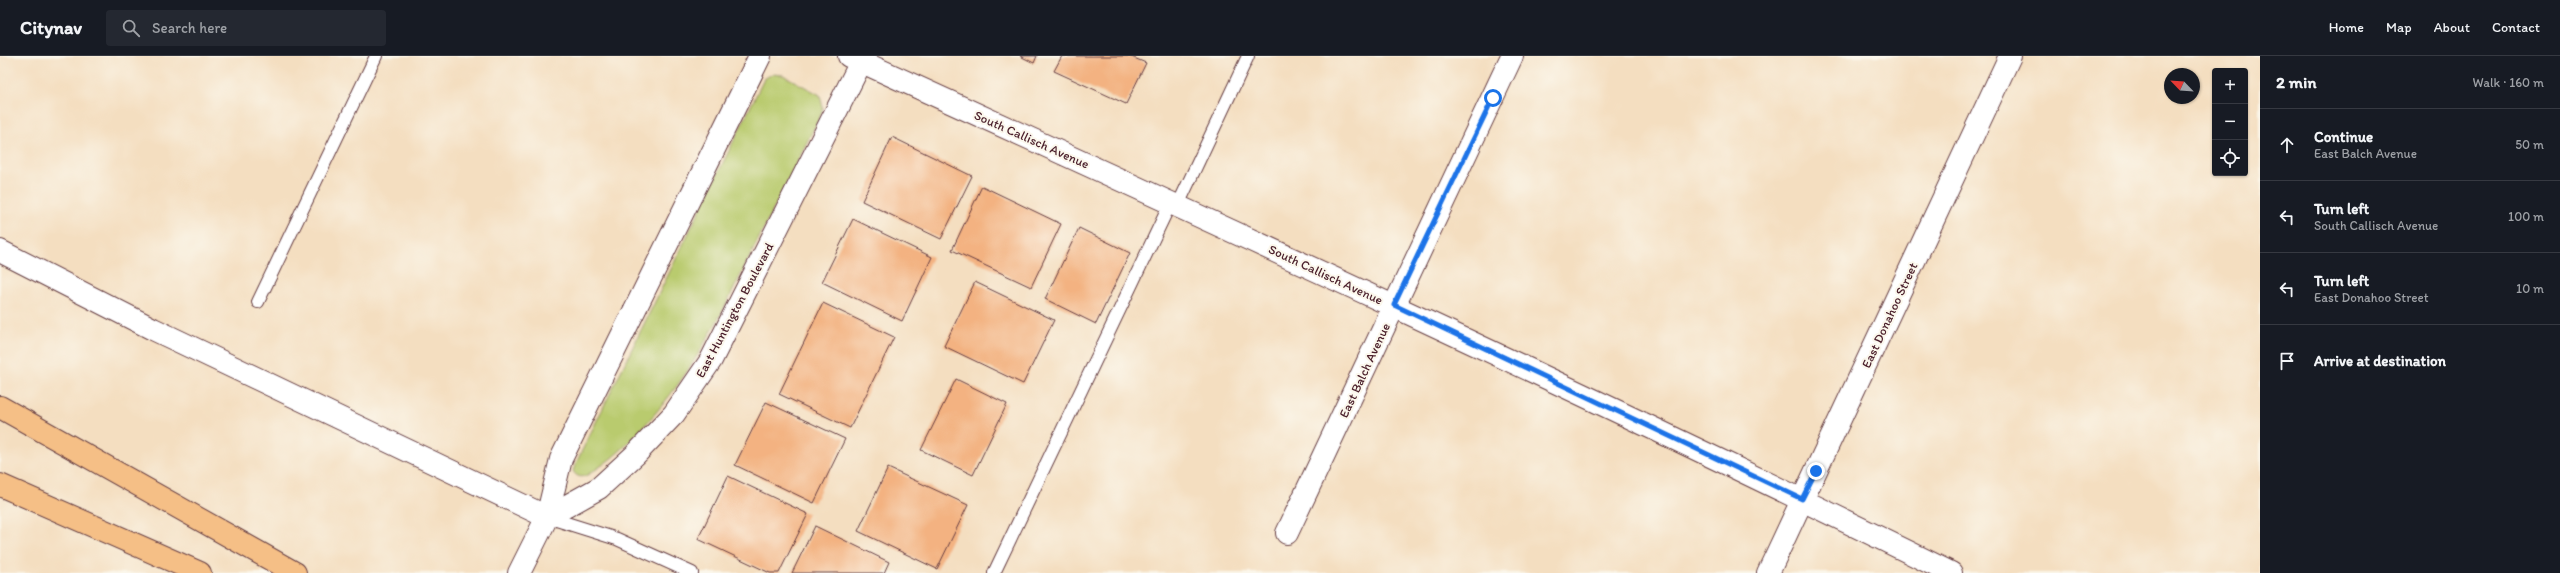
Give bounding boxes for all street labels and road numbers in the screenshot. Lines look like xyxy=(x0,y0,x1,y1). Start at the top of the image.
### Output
street label: South Callisch Avenue xyxy=(972,107,1092,172)
street label: East Huntington Boulevard xyxy=(692,240,776,380)
street label: South Callisch Avenue xyxy=(1266,241,1385,308)
street label: East Donahoo Street xyxy=(1858,260,1921,370)
street label: East Balch Avenue xyxy=(1336,320,1393,420)

